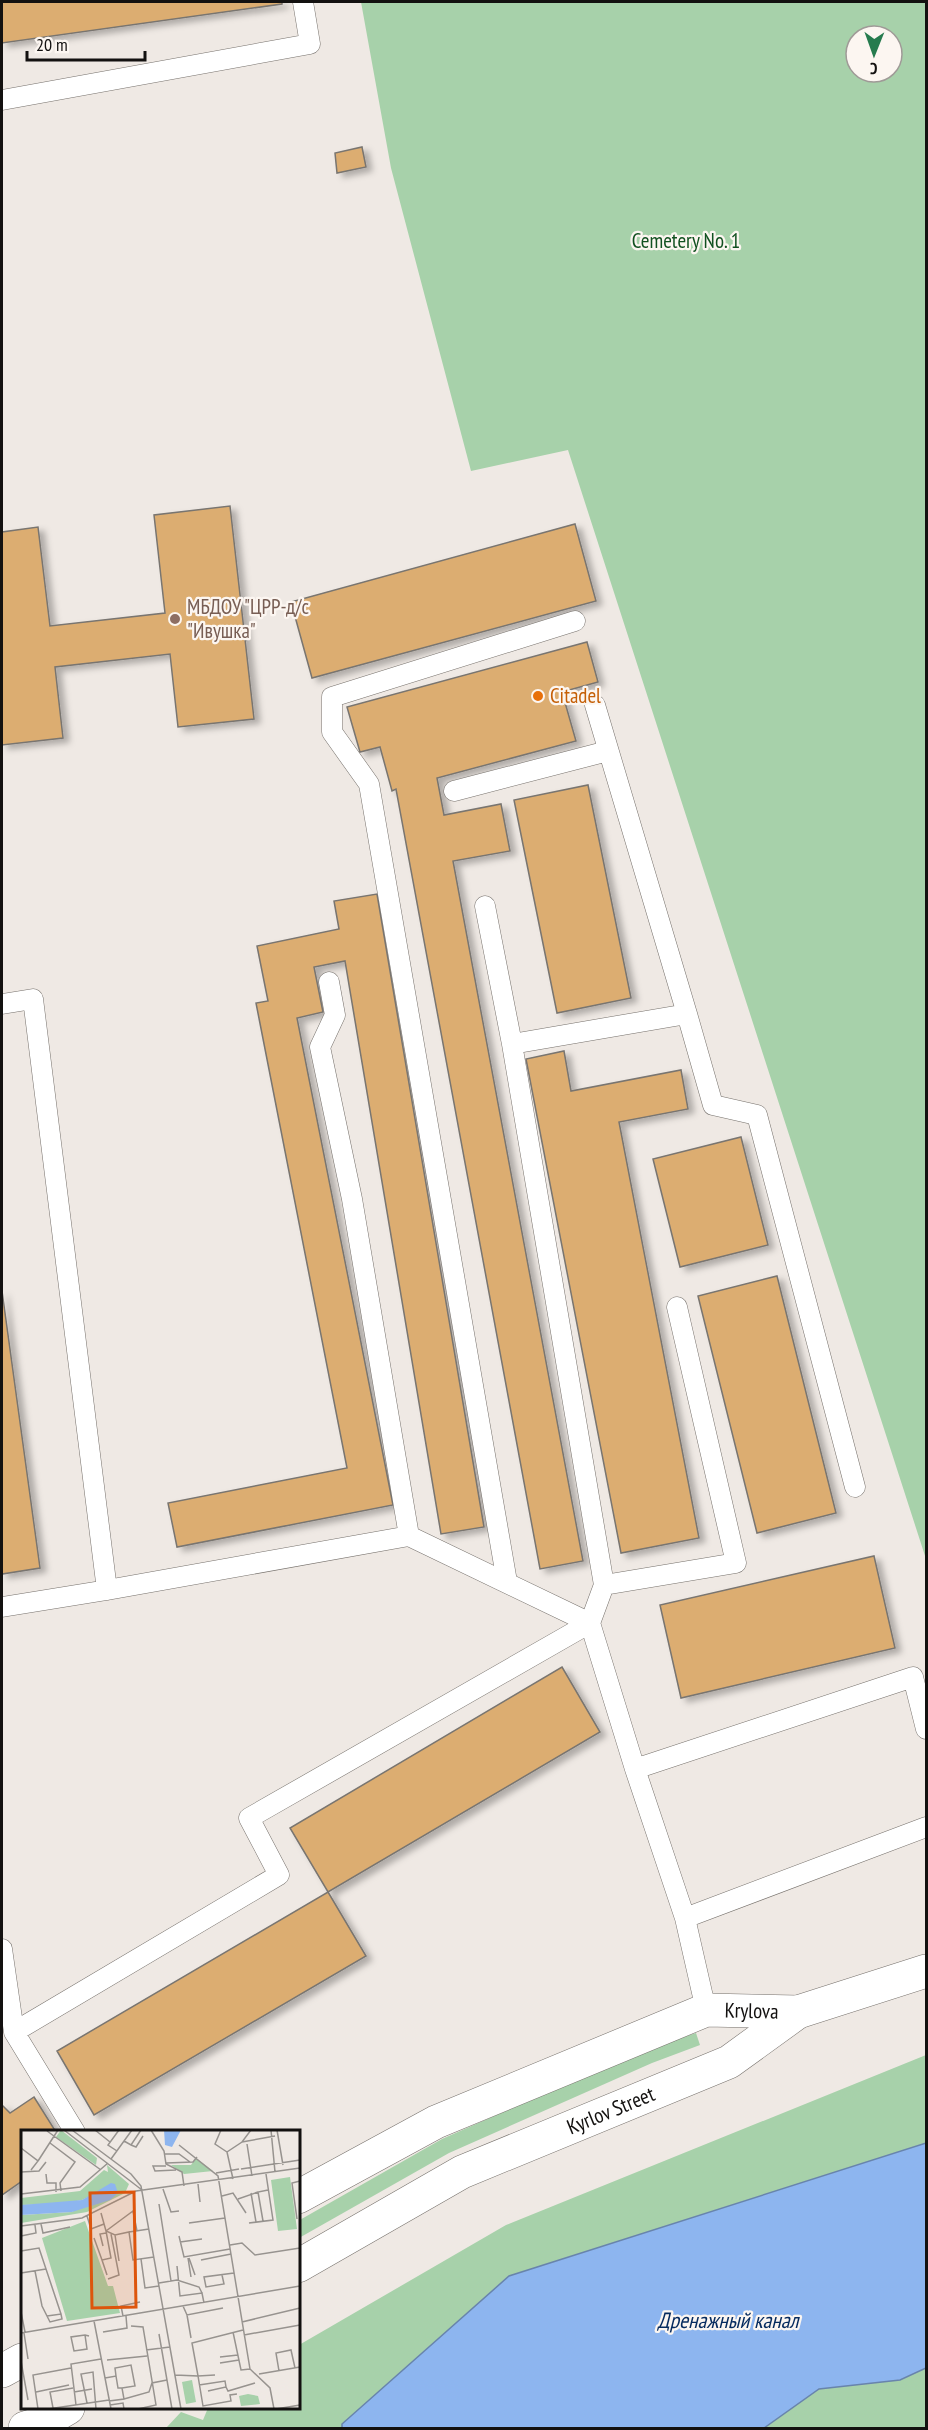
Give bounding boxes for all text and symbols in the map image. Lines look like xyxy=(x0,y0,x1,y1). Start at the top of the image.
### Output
scale bar xyxy=(27,24,146,62)
north arrow xyxy=(844,24,904,84)
text: 20 m xyxy=(36,33,68,56)
text: С xyxy=(869,59,878,79)
park label: Cemetery No. 1 xyxy=(632,227,740,254)
place label: МБДОУ "ЦРР-д/с "Ивушка" xyxy=(187,593,309,644)
marker: МБДОУ "ЦРР-д/с "Ивушка" xyxy=(168,612,182,626)
place label: Citadel xyxy=(550,682,601,709)
marker: Citadel xyxy=(531,689,545,703)
street label: Krylova xyxy=(724,1996,779,2025)
street label: Kyrlov Street xyxy=(563,2080,659,2140)
inset map xyxy=(21,2130,300,2409)
water label: Дренажный канал xyxy=(656,2306,801,2334)

